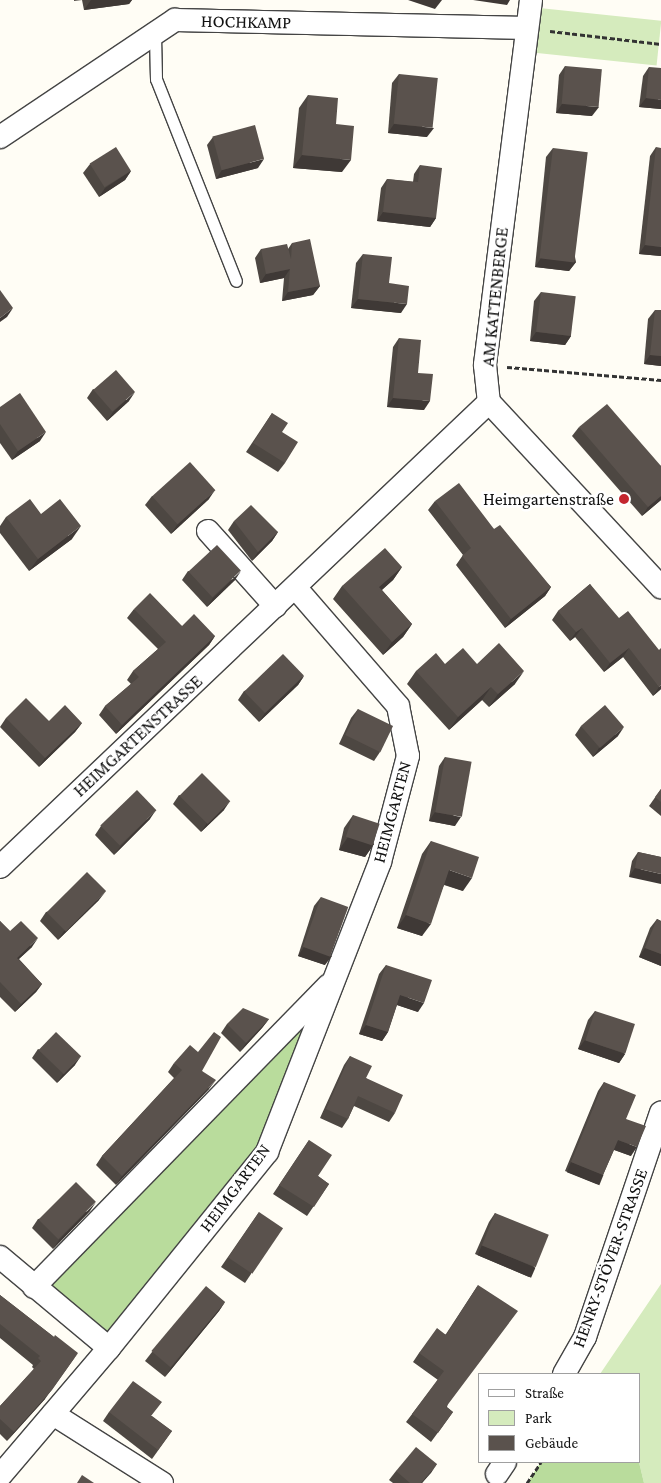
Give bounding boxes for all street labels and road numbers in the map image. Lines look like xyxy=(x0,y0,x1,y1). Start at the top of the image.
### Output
street label: HOCHKAMP xyxy=(201,10,291,34)
street label: AM KATTENBERGE xyxy=(477,226,513,368)
street label: HEIMGARTENSTRASSE xyxy=(69,671,207,801)
street label: HEIMGARTEN xyxy=(368,759,416,865)
street label: HEIMGARTEN xyxy=(195,1140,275,1236)
street label: HENRY-STÖVER-STRASSE xyxy=(568,1166,652,1350)

